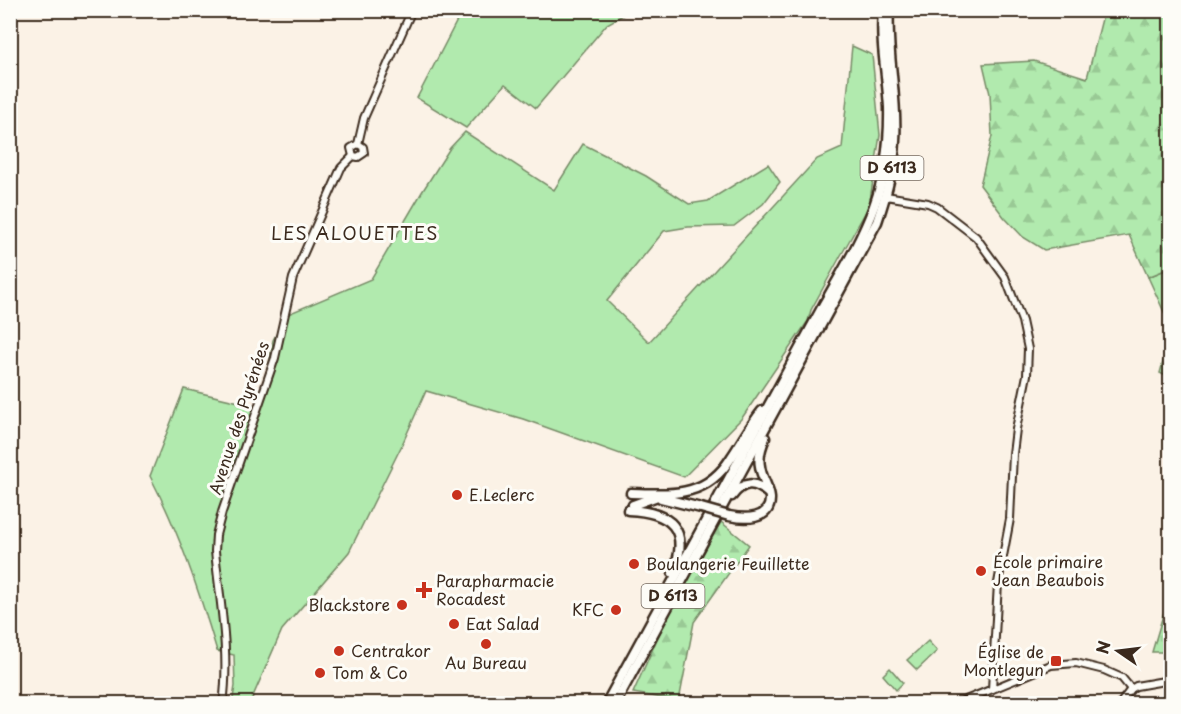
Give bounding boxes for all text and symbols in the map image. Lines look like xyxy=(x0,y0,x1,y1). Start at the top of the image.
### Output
road number: D 6113 xyxy=(860,156,924,180)
district label: LES ALOUETTES xyxy=(271,219,439,246)
street label: Avenue des Pyrénées xyxy=(202,338,274,497)
place label: E.Leclerc xyxy=(469,482,534,506)
marker: E.Leclerc xyxy=(450,488,464,502)
place label: École primaire Jean Beaubois xyxy=(993,549,1104,591)
place label: Boulangerie Feuillette xyxy=(646,551,809,575)
marker: Boulangerie Feuillette xyxy=(627,557,641,571)
marker: École primaire Jean Beaubois xyxy=(974,564,988,578)
place label: Parapharmacie Rocadest xyxy=(436,568,554,610)
marker: Parapharmacie Rocadest xyxy=(417,583,431,597)
road number: D 6113 xyxy=(642,584,704,608)
place label: Blackstore xyxy=(308,592,390,616)
place label: KFC xyxy=(572,597,604,621)
marker: Blackstore xyxy=(395,598,409,612)
marker: KFC xyxy=(609,603,623,617)
place label: Eat Salad xyxy=(466,611,540,635)
marker: Eat Salad xyxy=(447,617,461,631)
north arrow xyxy=(1088,621,1148,681)
marker: Au Bureau xyxy=(479,637,493,651)
place label: Centrakor xyxy=(351,638,431,662)
text: N xyxy=(1089,638,1116,656)
place label: Église de Montlegun xyxy=(963,639,1044,681)
marker: Centrakor xyxy=(332,644,346,658)
place label: Au Bureau xyxy=(445,650,527,674)
marker: Église de Montlegun xyxy=(1049,654,1063,668)
place label: Tom & Co xyxy=(332,660,407,684)
marker: Tom & Co xyxy=(313,666,327,680)

